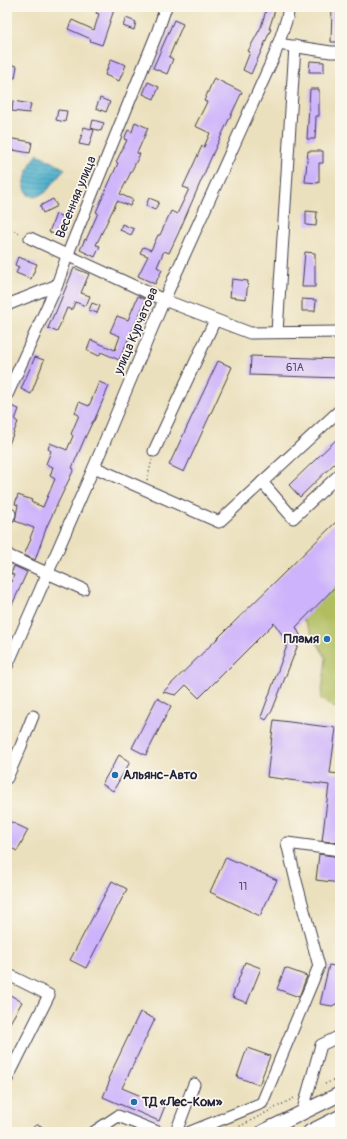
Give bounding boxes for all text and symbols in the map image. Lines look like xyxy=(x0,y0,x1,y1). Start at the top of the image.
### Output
street label: Весенняя улица xyxy=(52,154,100,240)
street label: улица Курчатова xyxy=(110,285,162,378)
house number: 61А xyxy=(286,361,304,374)
place label: Пламя xyxy=(284,631,319,647)
marker: Пламя xyxy=(322,634,332,644)
place label: Альянс-Авто xyxy=(123,767,197,783)
marker: Альянс-Авто xyxy=(110,770,120,780)
house number: 11 xyxy=(239,880,247,893)
place label: ТД «Лес-Ком» xyxy=(141,1094,223,1110)
marker: ТД «Лес-Ком» xyxy=(129,1097,139,1107)

